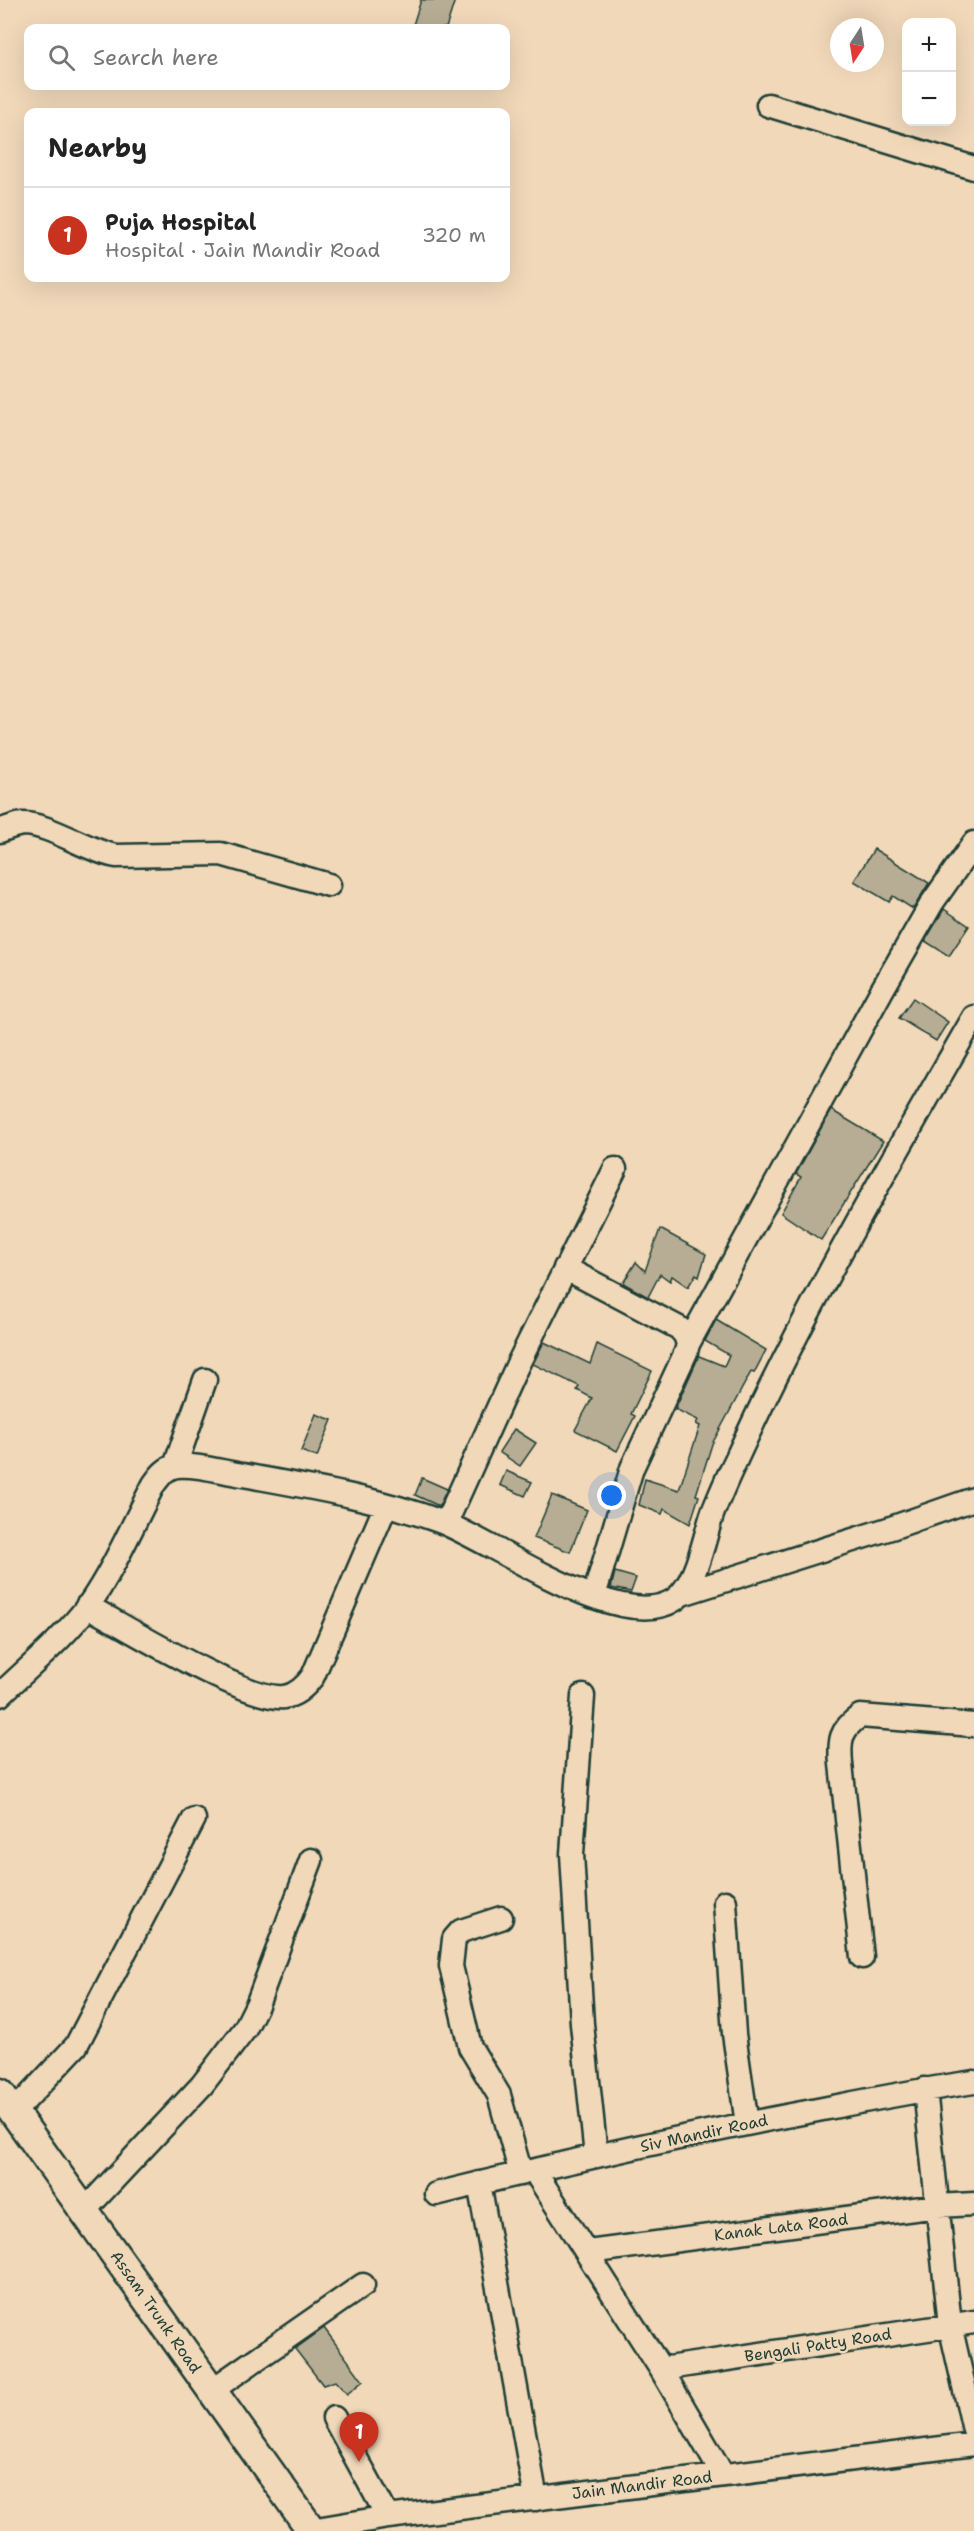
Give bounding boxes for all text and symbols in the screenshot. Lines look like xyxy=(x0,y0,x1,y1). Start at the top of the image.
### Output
north arrow xyxy=(830,18,884,72)
map controls xyxy=(902,18,956,126)
button: + xyxy=(902,18,956,72)
search box xyxy=(24,24,510,90)
icon: search xyxy=(45,41,78,74)
text: Search here xyxy=(93,43,219,72)
button: − xyxy=(902,72,956,126)
text: Nearby xyxy=(48,130,147,165)
text: Puja Hospital xyxy=(105,208,256,237)
text: 1 xyxy=(63,222,72,248)
text: 320 m xyxy=(422,222,486,248)
text: Hospital · Jain Mandir Road xyxy=(105,237,380,263)
your location xyxy=(597,1481,626,1510)
street label: Siv Mandir Road xyxy=(638,2109,770,2157)
street label: Kanak Lata Road xyxy=(713,2208,849,2246)
street label: Assam Trunk Road xyxy=(106,2246,206,2378)
street label: Bengali Patty Road xyxy=(743,2323,893,2367)
pin: 1 xyxy=(340,2412,378,2462)
street label: Jain Mandir Road xyxy=(571,2466,713,2504)

